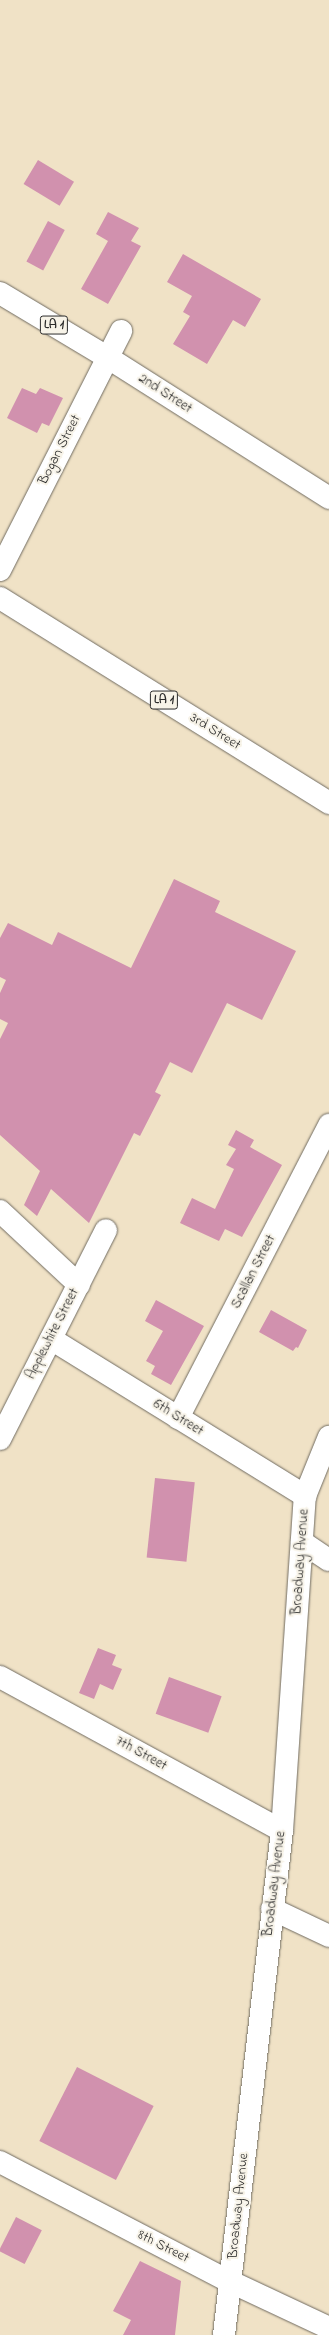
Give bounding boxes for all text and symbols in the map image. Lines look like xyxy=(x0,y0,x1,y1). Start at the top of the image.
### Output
road number: LA 1 xyxy=(39,314,69,336)
street label: 2nd Street xyxy=(135,370,195,418)
street label: Bogan Street xyxy=(35,412,85,488)
road number: LA 1 xyxy=(149,689,179,711)
street label: 3rd Street xyxy=(186,710,244,754)
street label: Scallan Street xyxy=(228,1232,280,1312)
street label: Applewhite Street xyxy=(23,1286,83,1382)
street label: 6th Street xyxy=(150,1396,206,1440)
street label: Broadway Avenue xyxy=(289,1508,313,1616)
street label: 7th Street xyxy=(112,1733,170,1775)
street label: Broadway Avenue xyxy=(260,1830,290,1938)
street label: Broadway Avenue xyxy=(225,2152,253,2260)
street label: 8th Street xyxy=(135,2227,191,2267)

